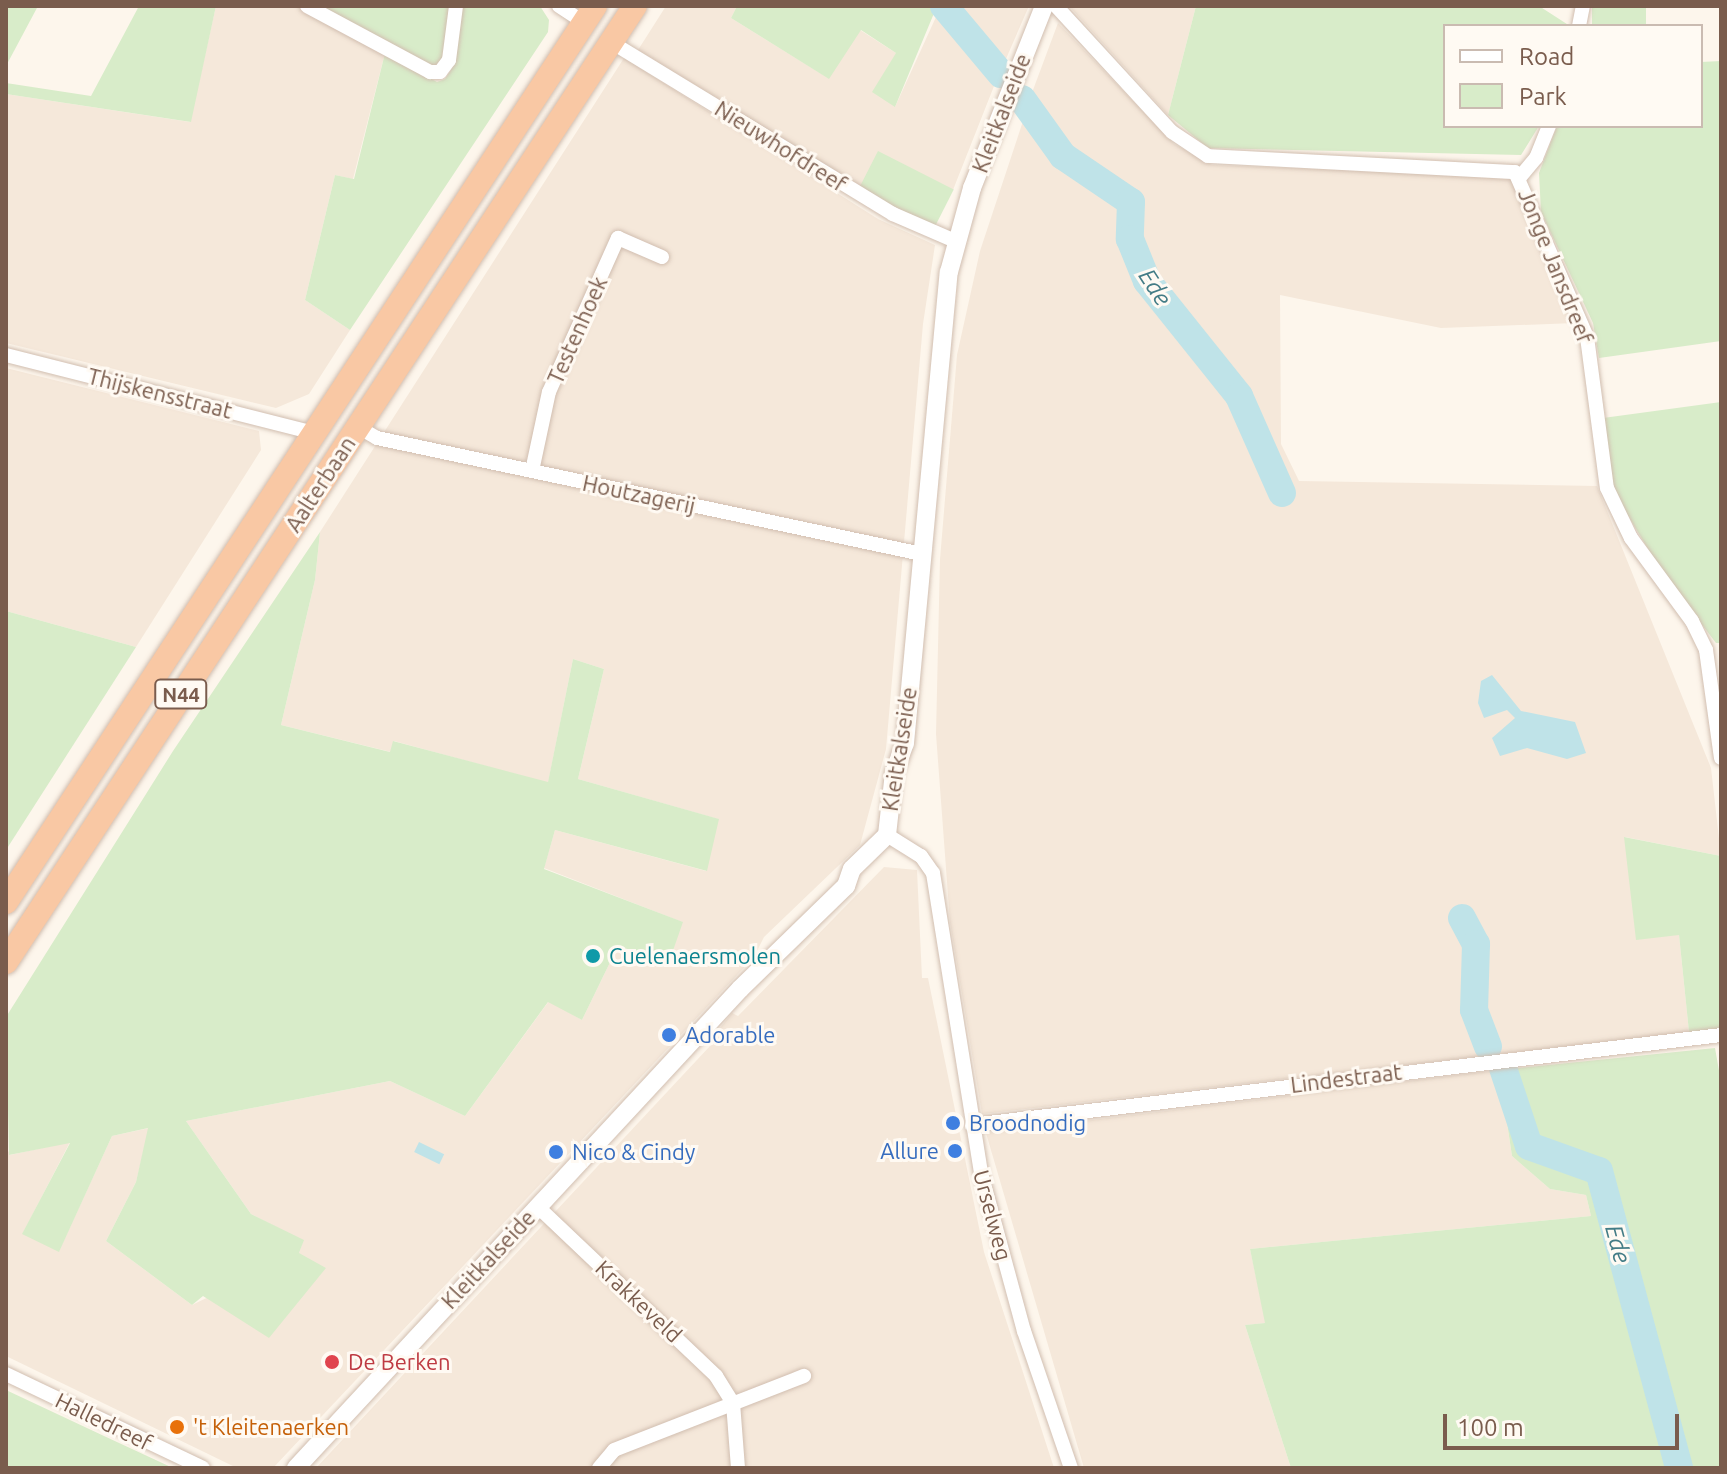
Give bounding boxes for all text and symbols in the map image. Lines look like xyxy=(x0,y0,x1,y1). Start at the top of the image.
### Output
legend xyxy=(1443,24,1703,128)
text: Road xyxy=(1519,43,1574,70)
street label: Kleitkalseide xyxy=(966,50,1036,176)
text: Park xyxy=(1519,83,1567,110)
street label: Nieuwhofdreef xyxy=(710,95,852,197)
street label: Jonge Jansdreef xyxy=(1513,185,1599,347)
water label: Ede xyxy=(1132,263,1178,311)
street label: Testenhoek xyxy=(542,272,612,388)
street label: Thijskensstraat xyxy=(85,362,235,424)
street label: Aalterbaan xyxy=(279,431,361,537)
street label: Houtzagerij xyxy=(580,469,698,519)
road number: N44 xyxy=(153,678,209,710)
street label: Kleitkalseide xyxy=(876,685,922,813)
place label: Cuelenaersmolen xyxy=(609,943,781,969)
marker: Cuelenaersmolen xyxy=(584,947,602,965)
place label: Adorable xyxy=(685,1022,775,1048)
marker: Adorable xyxy=(660,1026,678,1044)
street label: Lindestraat xyxy=(1289,1058,1403,1098)
place label: Broodnodig xyxy=(969,1110,1086,1136)
marker: Broodnodig xyxy=(944,1114,962,1132)
place label: Allure xyxy=(880,1138,939,1164)
place label: Nico & Cindy xyxy=(572,1139,695,1165)
marker: Allure xyxy=(946,1142,964,1160)
marker: Nico & Cindy xyxy=(547,1143,565,1161)
street label: Urselweg xyxy=(968,1167,1018,1263)
street label: Kleitkalseide xyxy=(436,1204,540,1314)
water label: Ede xyxy=(1599,1222,1637,1266)
street label: Krakkeveld xyxy=(590,1254,688,1348)
place label: De Berken xyxy=(348,1349,451,1375)
marker: De Berken xyxy=(323,1353,341,1371)
street label: Halledreef xyxy=(51,1386,157,1456)
scale bar xyxy=(1447,1398,1683,1448)
place label: 't Kleitenaerken xyxy=(193,1414,349,1440)
text: 100 m xyxy=(1457,1414,1524,1441)
marker: 't Kleitenaerken xyxy=(168,1418,186,1436)

